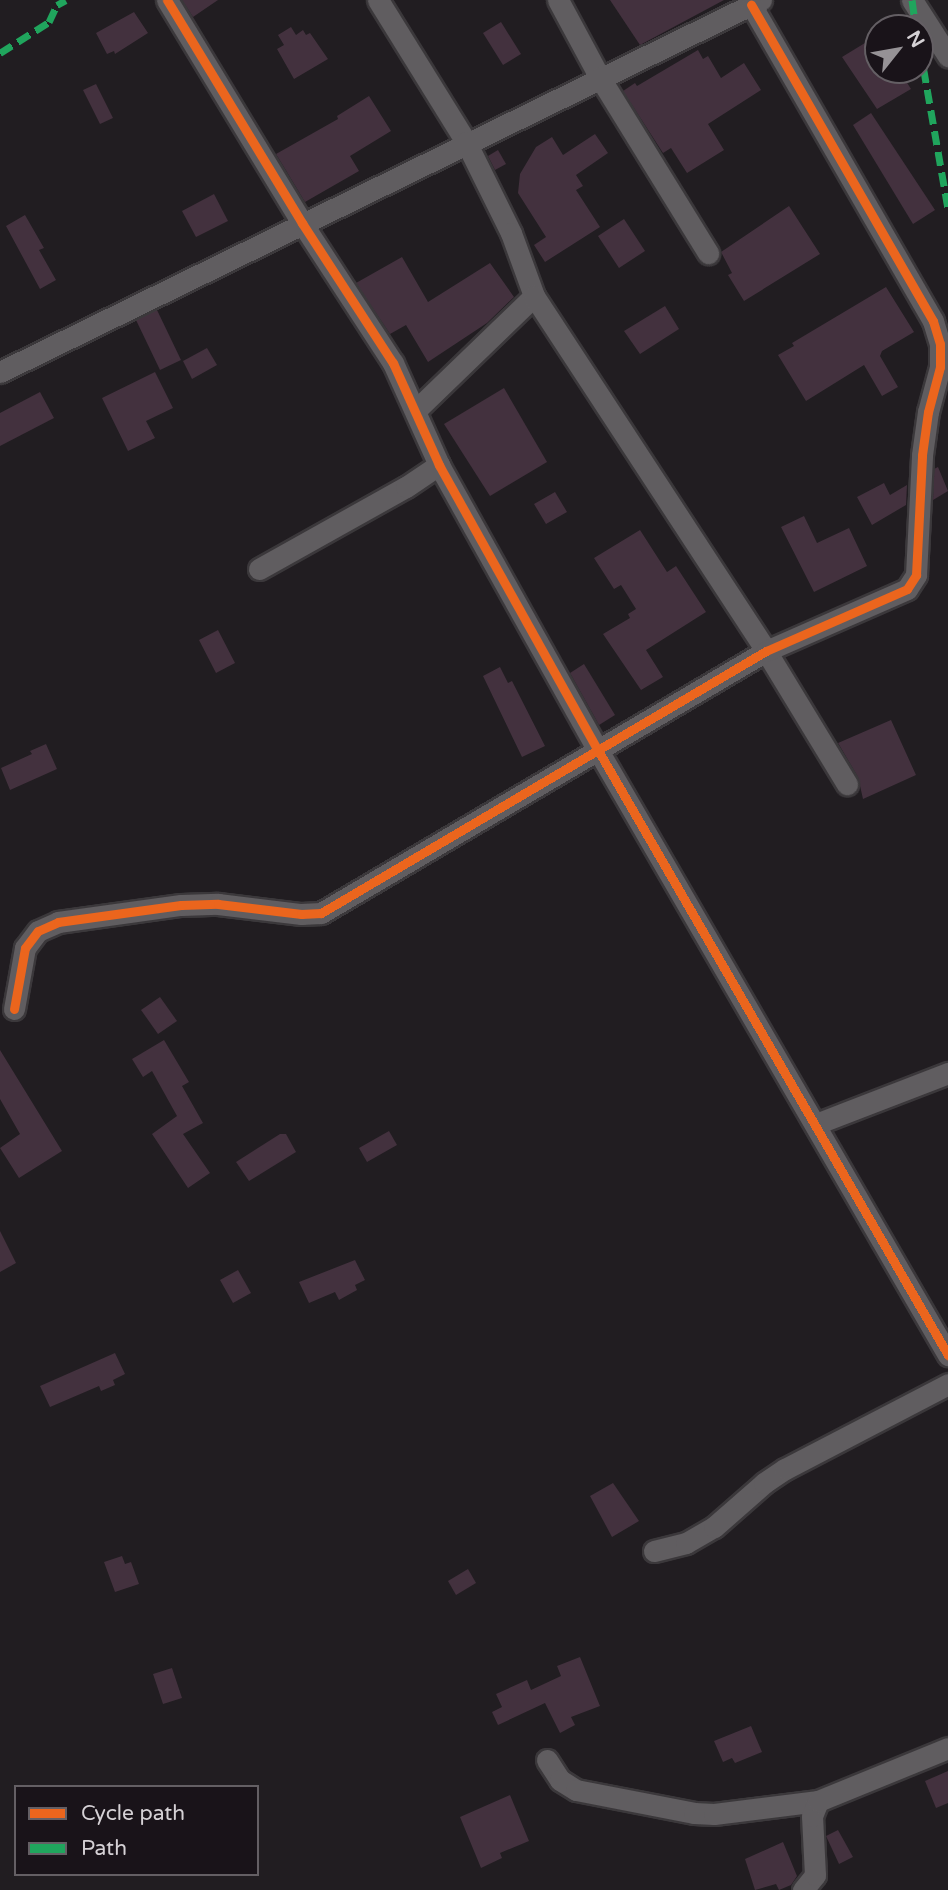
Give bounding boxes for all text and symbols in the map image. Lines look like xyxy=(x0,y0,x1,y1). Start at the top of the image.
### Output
north arrow xyxy=(864,14,934,84)
text: N xyxy=(902,27,929,51)
legend xyxy=(14,1785,259,1876)
text: Cycle path xyxy=(81,1801,185,1826)
text: Path xyxy=(81,1836,127,1861)

